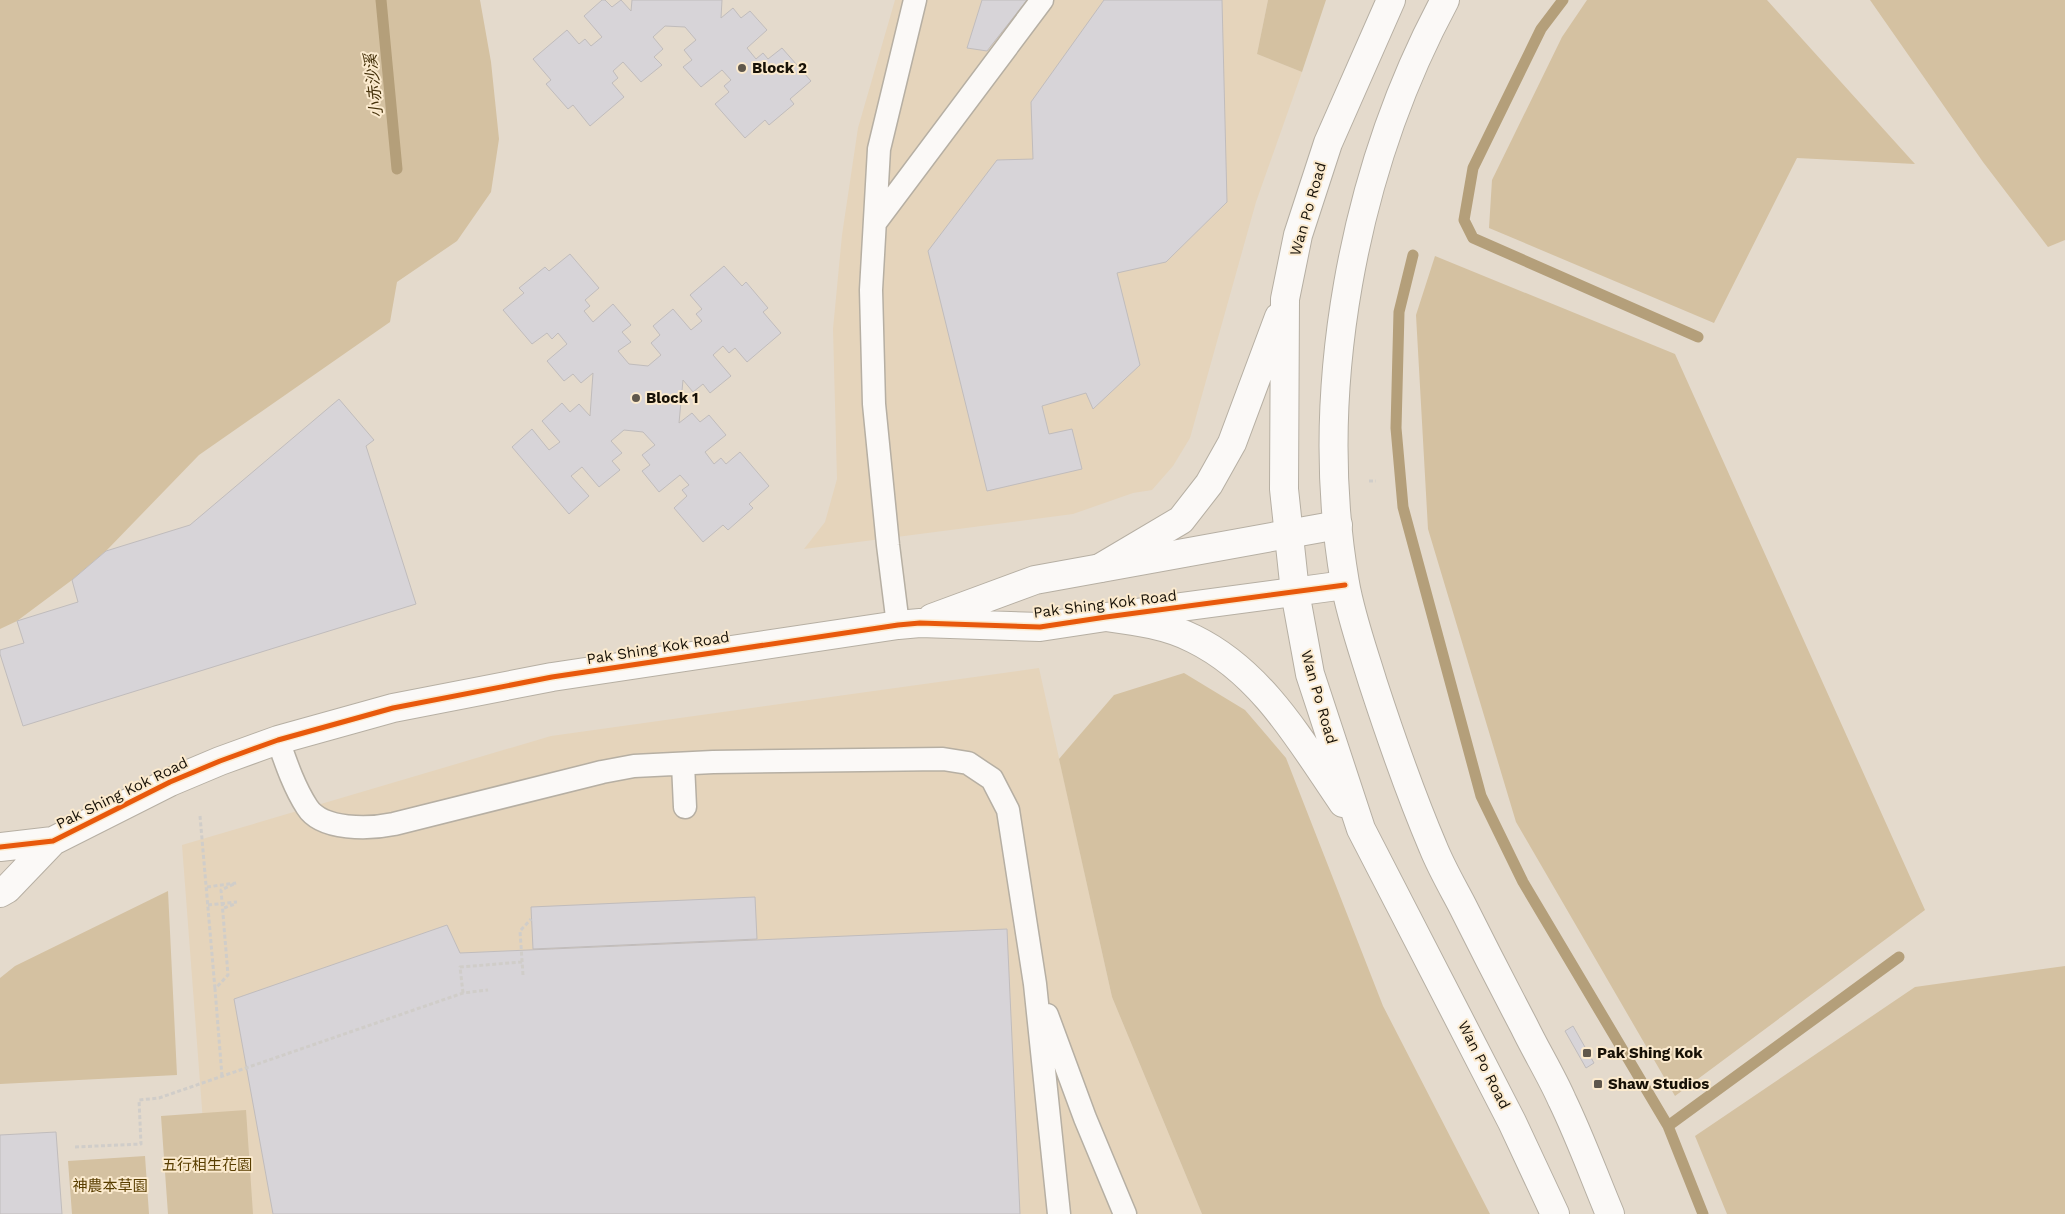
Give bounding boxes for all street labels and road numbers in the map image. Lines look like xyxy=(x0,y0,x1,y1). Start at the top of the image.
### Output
street label: Wan Po Road xyxy=(1286,160,1330,258)
street label: Pak Shing Kok Road xyxy=(1032,586,1178,622)
street label: Pak Shing Kok Road xyxy=(585,628,731,668)
street label: Wan Po Road xyxy=(1297,648,1341,746)
street label: Pak Shing Kok Road xyxy=(53,753,191,833)
street label: Wan Po Road xyxy=(1454,1018,1514,1112)

